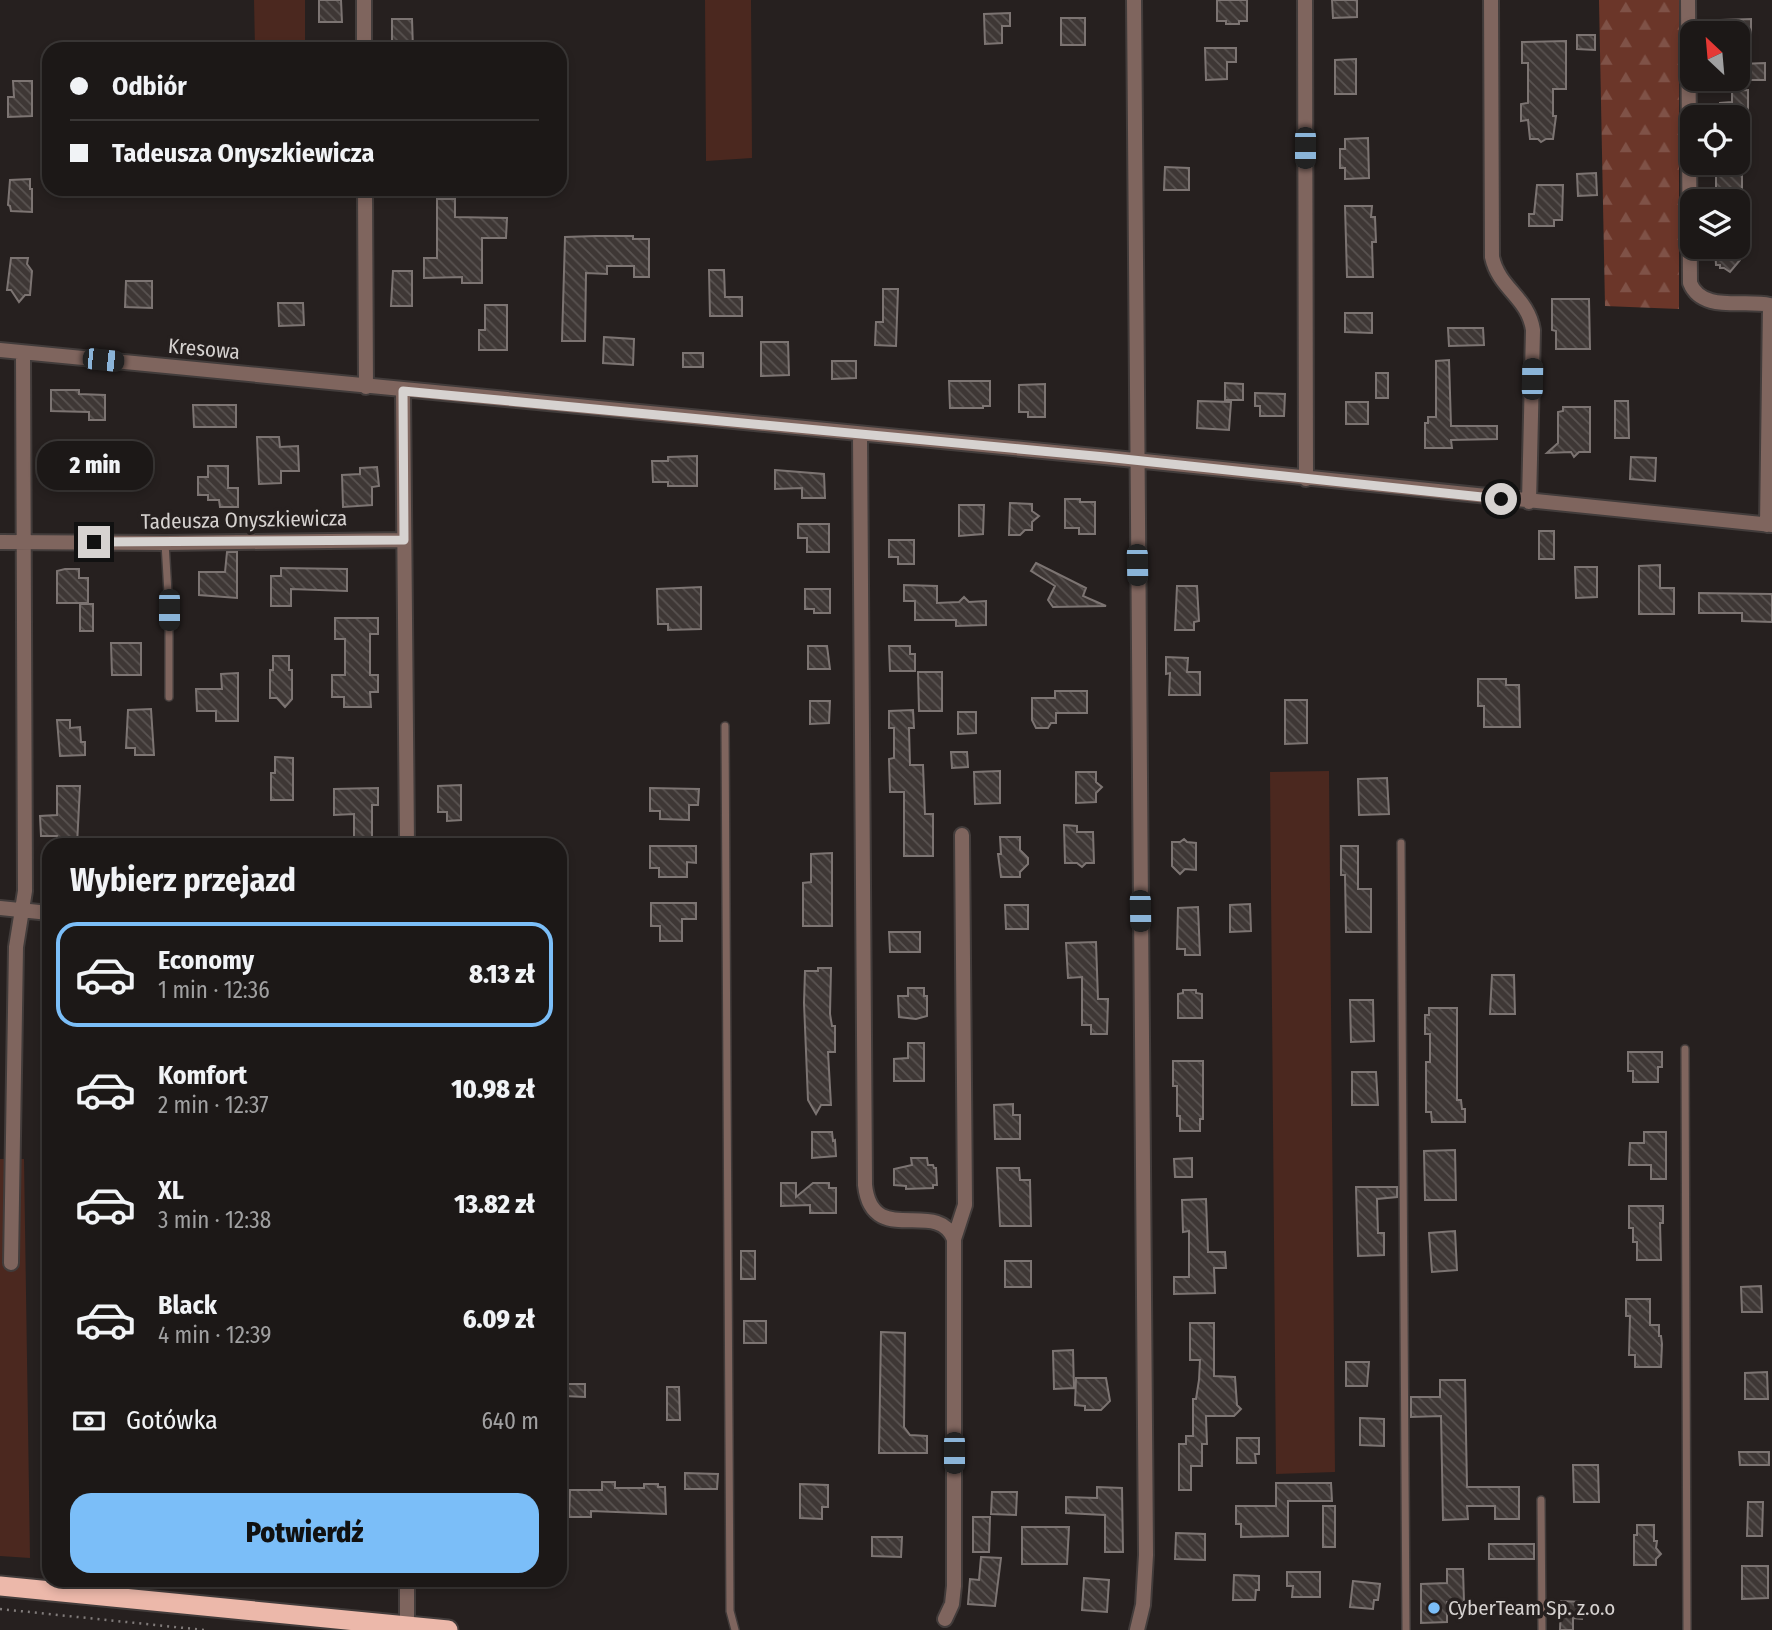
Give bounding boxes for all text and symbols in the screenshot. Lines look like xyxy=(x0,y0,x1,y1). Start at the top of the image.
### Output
north arrow xyxy=(1680,21,1750,91)
map controls xyxy=(1680,21,1750,259)
text: Odbiór xyxy=(112,71,187,102)
button: locate xyxy=(1680,105,1750,175)
car xyxy=(1295,127,1316,169)
text: Tadeusza Onyszkiewicza xyxy=(112,138,374,169)
button: layers xyxy=(1680,189,1750,259)
street label: Kresowa xyxy=(167,333,241,365)
car xyxy=(82,347,125,373)
car xyxy=(1522,358,1543,400)
callout: 2 min xyxy=(36,440,152,490)
text: 2 min xyxy=(70,451,120,479)
route start xyxy=(1485,483,1517,515)
street label: Tadeusza Onyszkiewicza xyxy=(141,505,347,535)
route end xyxy=(78,526,110,558)
car xyxy=(1127,544,1148,586)
car xyxy=(159,589,180,631)
text: Wybierz przejazd xyxy=(70,861,296,899)
car xyxy=(1130,890,1151,932)
icon: car xyxy=(74,943,137,1006)
text: Economy xyxy=(158,945,254,976)
text: 8.13 zł xyxy=(469,959,535,990)
text: 1 min · 12:36 xyxy=(158,976,270,1004)
icon: car xyxy=(74,1058,137,1121)
text: Komfort xyxy=(158,1060,247,1091)
text: 10.98 zł xyxy=(451,1074,535,1105)
text: 2 min · 12:37 xyxy=(158,1091,269,1119)
icon: car xyxy=(74,1173,137,1236)
text: XL xyxy=(158,1175,184,1206)
text: 13.82 zł xyxy=(454,1189,535,1220)
text: 3 min · 12:38 xyxy=(158,1206,271,1234)
icon: car xyxy=(74,1288,137,1351)
text: Black xyxy=(158,1290,217,1321)
text: 6.09 zł xyxy=(463,1304,535,1335)
text: 4 min · 12:39 xyxy=(158,1321,271,1349)
icon: cash xyxy=(70,1402,108,1440)
text: Gotówka xyxy=(126,1405,218,1436)
text: 640 m xyxy=(481,1407,539,1435)
car xyxy=(944,1432,965,1474)
button: Potwierdź xyxy=(70,1493,539,1573)
place label: CyberTeam Sp. z.o.o xyxy=(1448,1595,1615,1621)
marker: CyberTeam Sp. z.o.o xyxy=(1426,1600,1442,1616)

